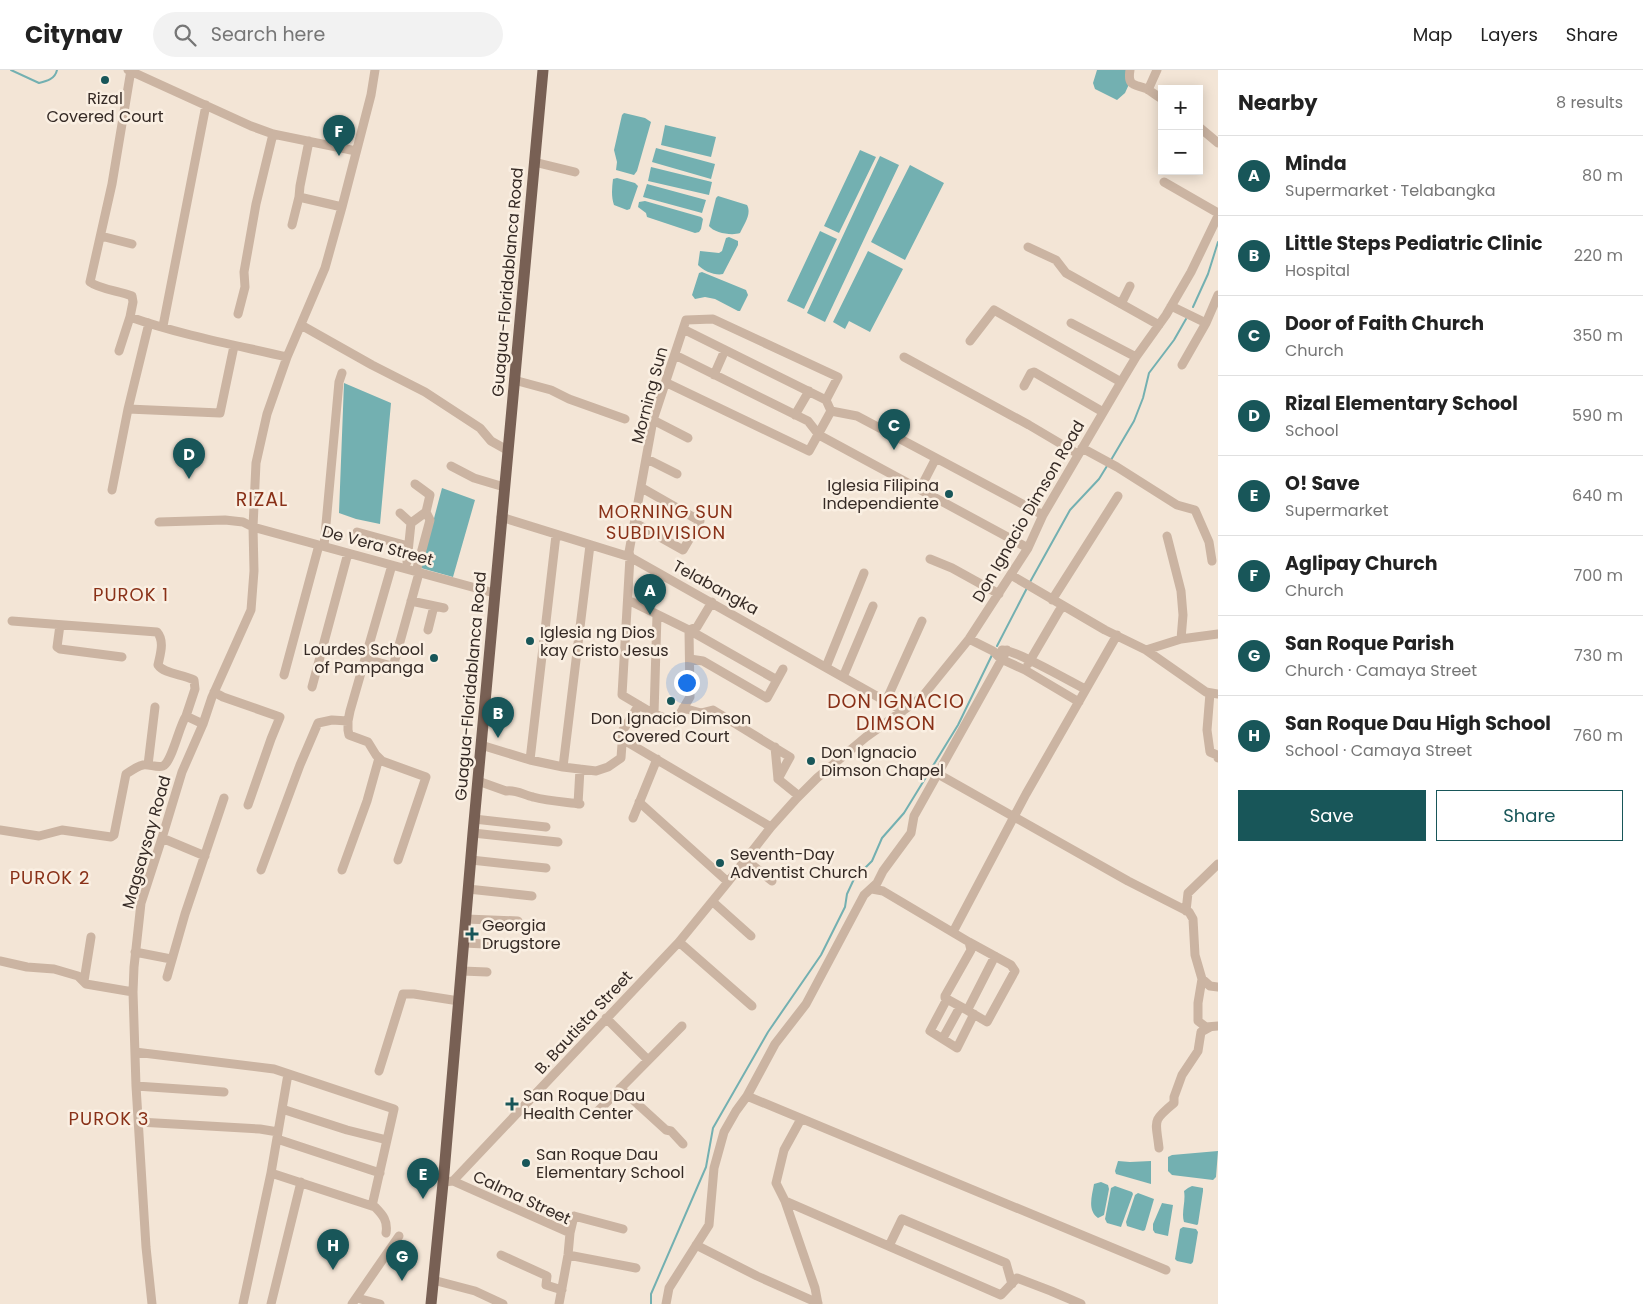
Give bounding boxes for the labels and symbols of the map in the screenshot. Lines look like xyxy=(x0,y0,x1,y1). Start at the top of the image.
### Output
marker: Rizal Covered Court xyxy=(99,74,111,86)
place label: Rizal Covered Court xyxy=(46,87,164,128)
pin: F xyxy=(323,115,355,156)
street label: Guagua-Floridablanca Road xyxy=(486,166,529,398)
street label: Morning Sun xyxy=(626,344,673,446)
pin: C xyxy=(878,409,910,450)
street label: Don Ignacio Dimson Road xyxy=(967,416,1090,606)
pin: D xyxy=(173,438,205,479)
place label: Iglesia Filipina Independiente xyxy=(822,474,939,515)
district label: RIZAL xyxy=(236,486,288,513)
marker: Iglesia Filipina Independiente xyxy=(943,488,955,500)
district label: MORNING SUN SUBDIVISION xyxy=(598,499,734,545)
street label: De Vera Street xyxy=(320,520,436,571)
street label: Telabangka xyxy=(669,554,763,621)
street label: Guagua-Floridablanca Road xyxy=(449,570,492,802)
pin: A xyxy=(634,574,666,615)
district label: PUROK 1 xyxy=(93,582,169,607)
place label: Iglesia ng Dios kay Cristo Jesus xyxy=(540,621,669,662)
marker: Iglesia ng Dios kay Cristo Jesus xyxy=(524,635,536,647)
place label: Lourdes School of Pampanga xyxy=(304,638,424,679)
marker: Lourdes School of Pampanga xyxy=(428,652,440,664)
your location xyxy=(674,670,700,696)
district label: DON IGNACIO DIMSON xyxy=(827,688,965,737)
marker: Don Ignacio Dimson Covered Court xyxy=(665,695,677,707)
pin: B xyxy=(482,697,514,738)
place label: Don Ignacio Dimson Covered Court xyxy=(591,707,751,748)
place label: Don Ignacio Dimson Chapel xyxy=(821,741,944,782)
marker: Don Ignacio Dimson Chapel xyxy=(805,755,817,767)
street label: Magsaysay Road xyxy=(116,773,177,911)
place label: Seventh-Day Adventist Church xyxy=(730,843,868,884)
marker: Seventh-Day Adventist Church xyxy=(714,857,726,869)
district label: PUROK 2 xyxy=(10,865,90,890)
place label: Georgia Drugstore xyxy=(482,914,561,955)
marker: Georgia Drugstore xyxy=(466,928,478,940)
street label: B. Bautista Street xyxy=(529,965,638,1079)
place label: San Roque Dau Health Center xyxy=(523,1084,645,1125)
marker: San Roque Dau Health Center xyxy=(505,1097,519,1111)
district label: PUROK 3 xyxy=(69,1106,149,1131)
place label: San Roque Dau Elementary School xyxy=(536,1143,684,1184)
marker: San Roque Dau Elementary School xyxy=(520,1157,532,1169)
pin: E xyxy=(407,1158,439,1199)
street label: Calma Street xyxy=(469,1165,575,1230)
pin: H xyxy=(317,1229,349,1270)
pin: G xyxy=(386,1240,418,1281)

